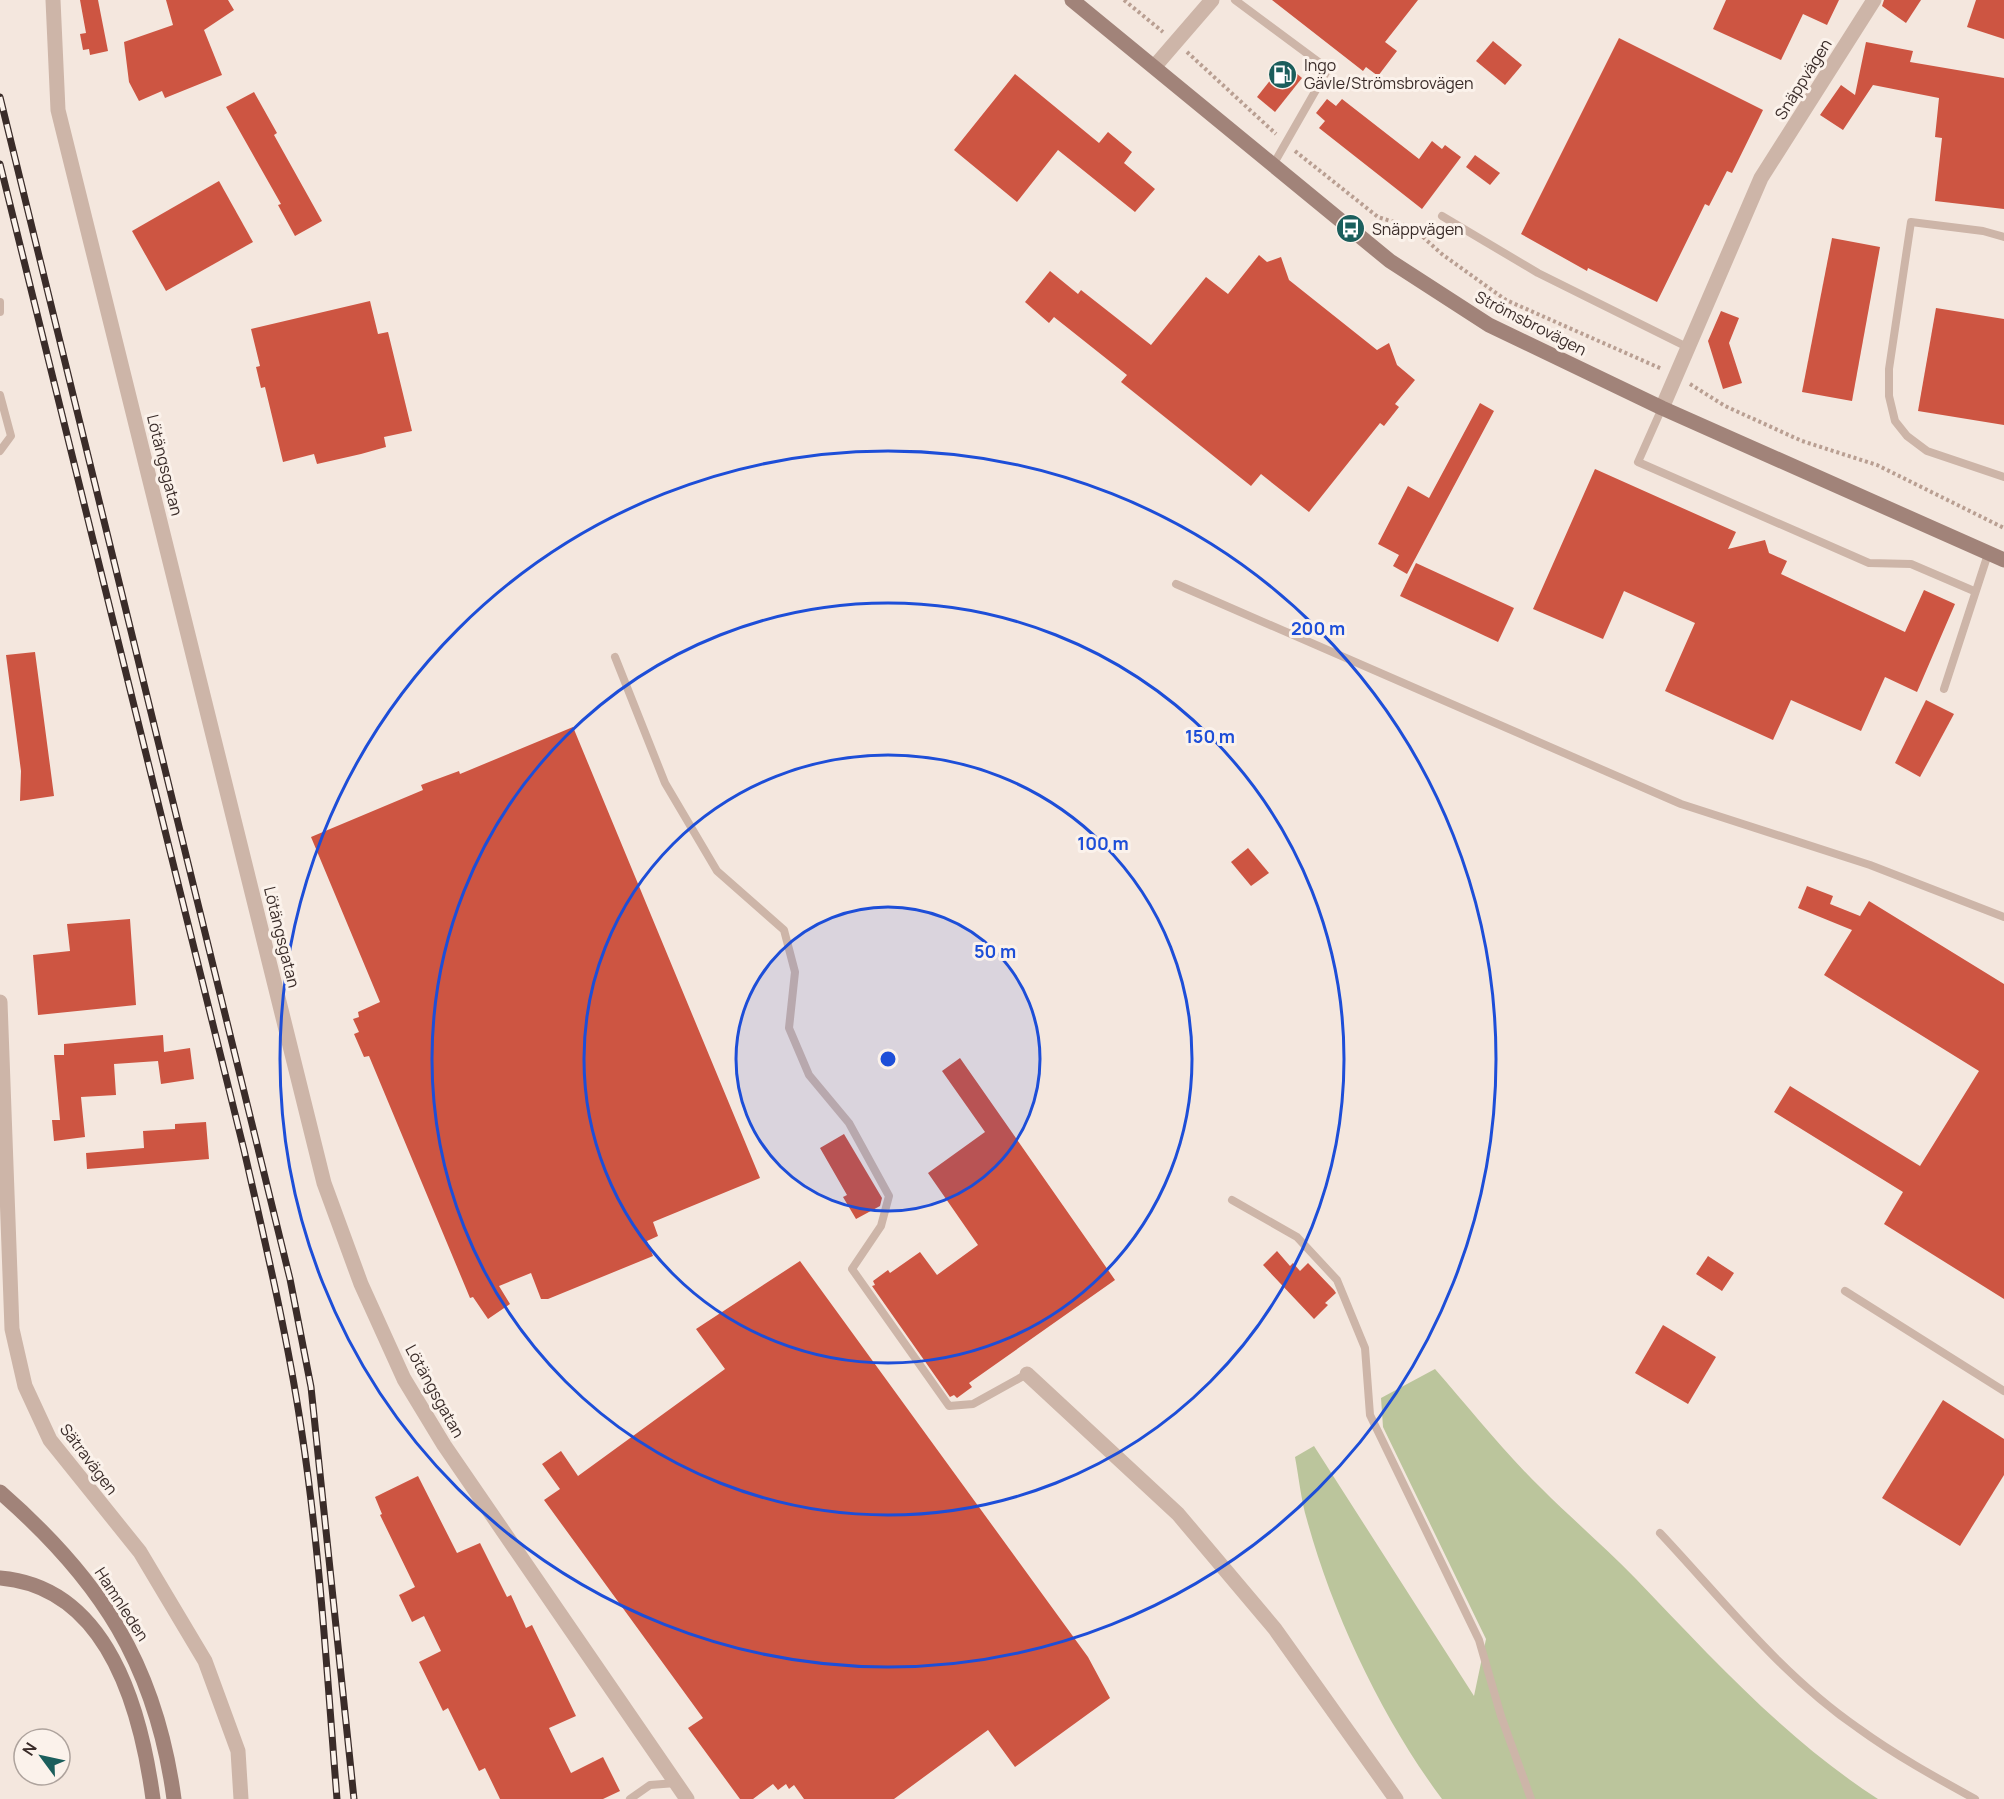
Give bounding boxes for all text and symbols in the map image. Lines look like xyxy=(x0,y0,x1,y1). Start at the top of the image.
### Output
street label: Snäppvägen xyxy=(1769,34,1837,124)
place label: Ingo Gävle/Strömsbrovägen xyxy=(1304,54,1473,94)
fuel station icon: Ingo Gävle/Strömsbrovägen xyxy=(1267,58,1299,90)
bus stop icon: Snäppvägen xyxy=(1335,213,1367,245)
place label: Snäppvägen xyxy=(1372,218,1464,240)
street label: Strömsbrovägen xyxy=(1472,285,1590,361)
street label: Lötängsgatan xyxy=(142,412,188,518)
text: 200 m xyxy=(1291,616,1345,640)
text: 150 m xyxy=(1185,724,1235,748)
text: 100 m xyxy=(1077,831,1129,855)
street label: Lötängsgatan xyxy=(259,884,305,990)
text: 50 m xyxy=(974,939,1016,963)
centre of rings xyxy=(878,1049,898,1069)
street label: Lötängsgatan xyxy=(400,1340,470,1442)
street label: Sätravägen xyxy=(55,1419,123,1499)
street label: Hamnleden xyxy=(90,1563,154,1645)
north arrow xyxy=(12,1727,72,1787)
text: N xyxy=(17,1738,42,1760)

